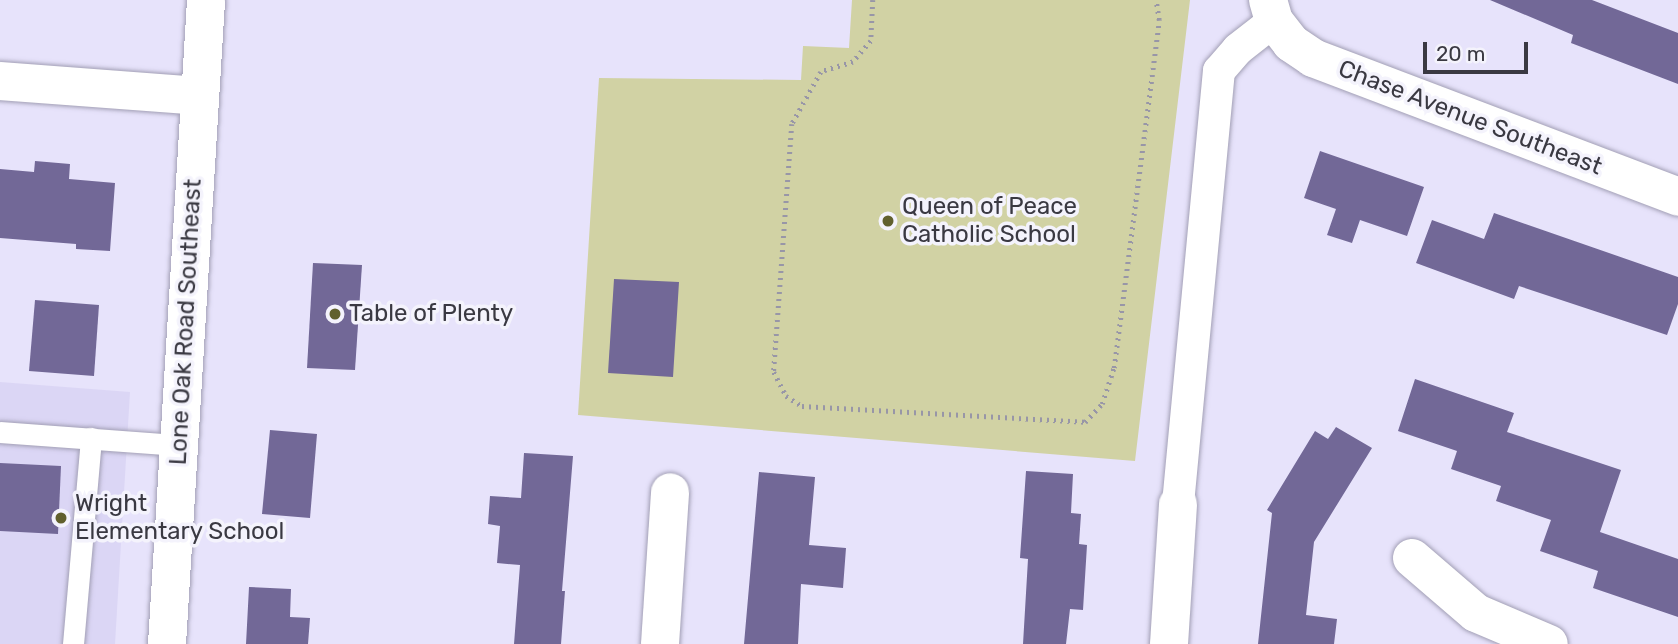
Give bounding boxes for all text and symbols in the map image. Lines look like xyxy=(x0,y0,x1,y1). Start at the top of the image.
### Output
scale bar xyxy=(1426,28,1531,72)
text: 20 m xyxy=(1436,41,1485,66)
street label: Chase Avenue Southeast xyxy=(1334,54,1606,182)
street label: Lone Oak Road Southeast xyxy=(164,178,208,466)
place label: Queen of Peace Catholic School xyxy=(902,193,1077,249)
marker: Queen of Peace Catholic School xyxy=(880,213,896,229)
place label: Table of Plenty xyxy=(349,300,514,328)
marker: Table of Plenty xyxy=(327,306,343,322)
place label: Wright Elementary School xyxy=(75,490,285,546)
marker: Wright Elementary School xyxy=(53,510,69,526)

